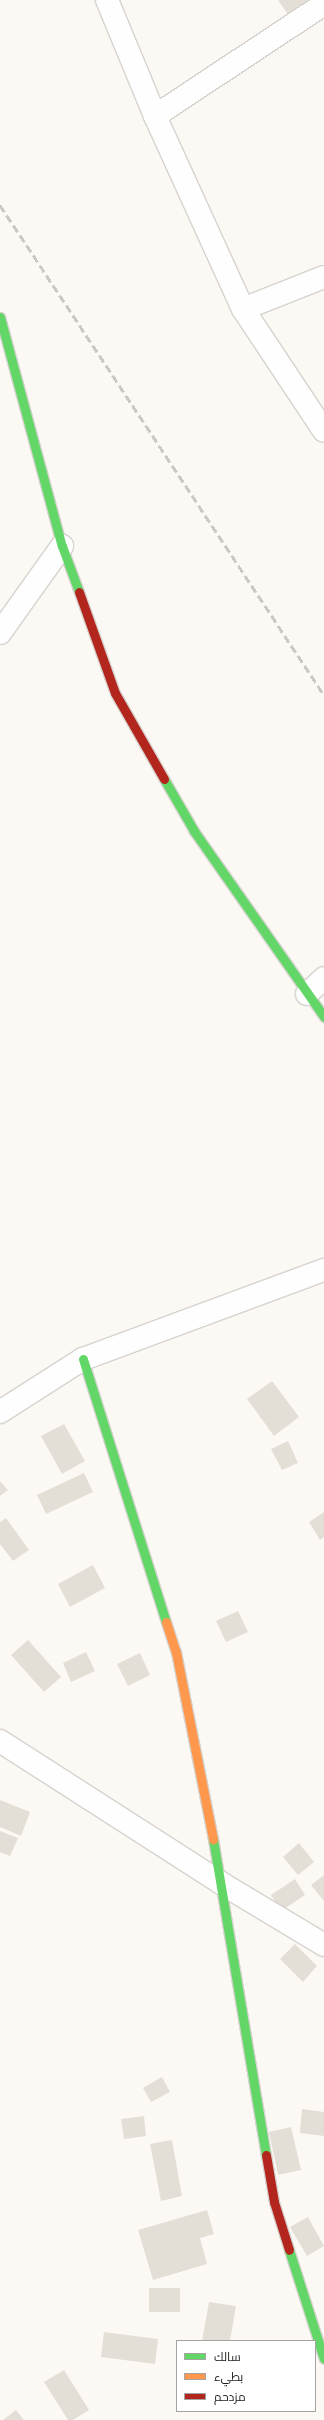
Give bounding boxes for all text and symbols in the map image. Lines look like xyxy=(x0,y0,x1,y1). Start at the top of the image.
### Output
legend xyxy=(176,2340,316,2412)
text: سالك xyxy=(214,2350,241,2364)
text: بطيء xyxy=(214,2370,243,2384)
text: مزدحم xyxy=(214,2390,246,2404)

